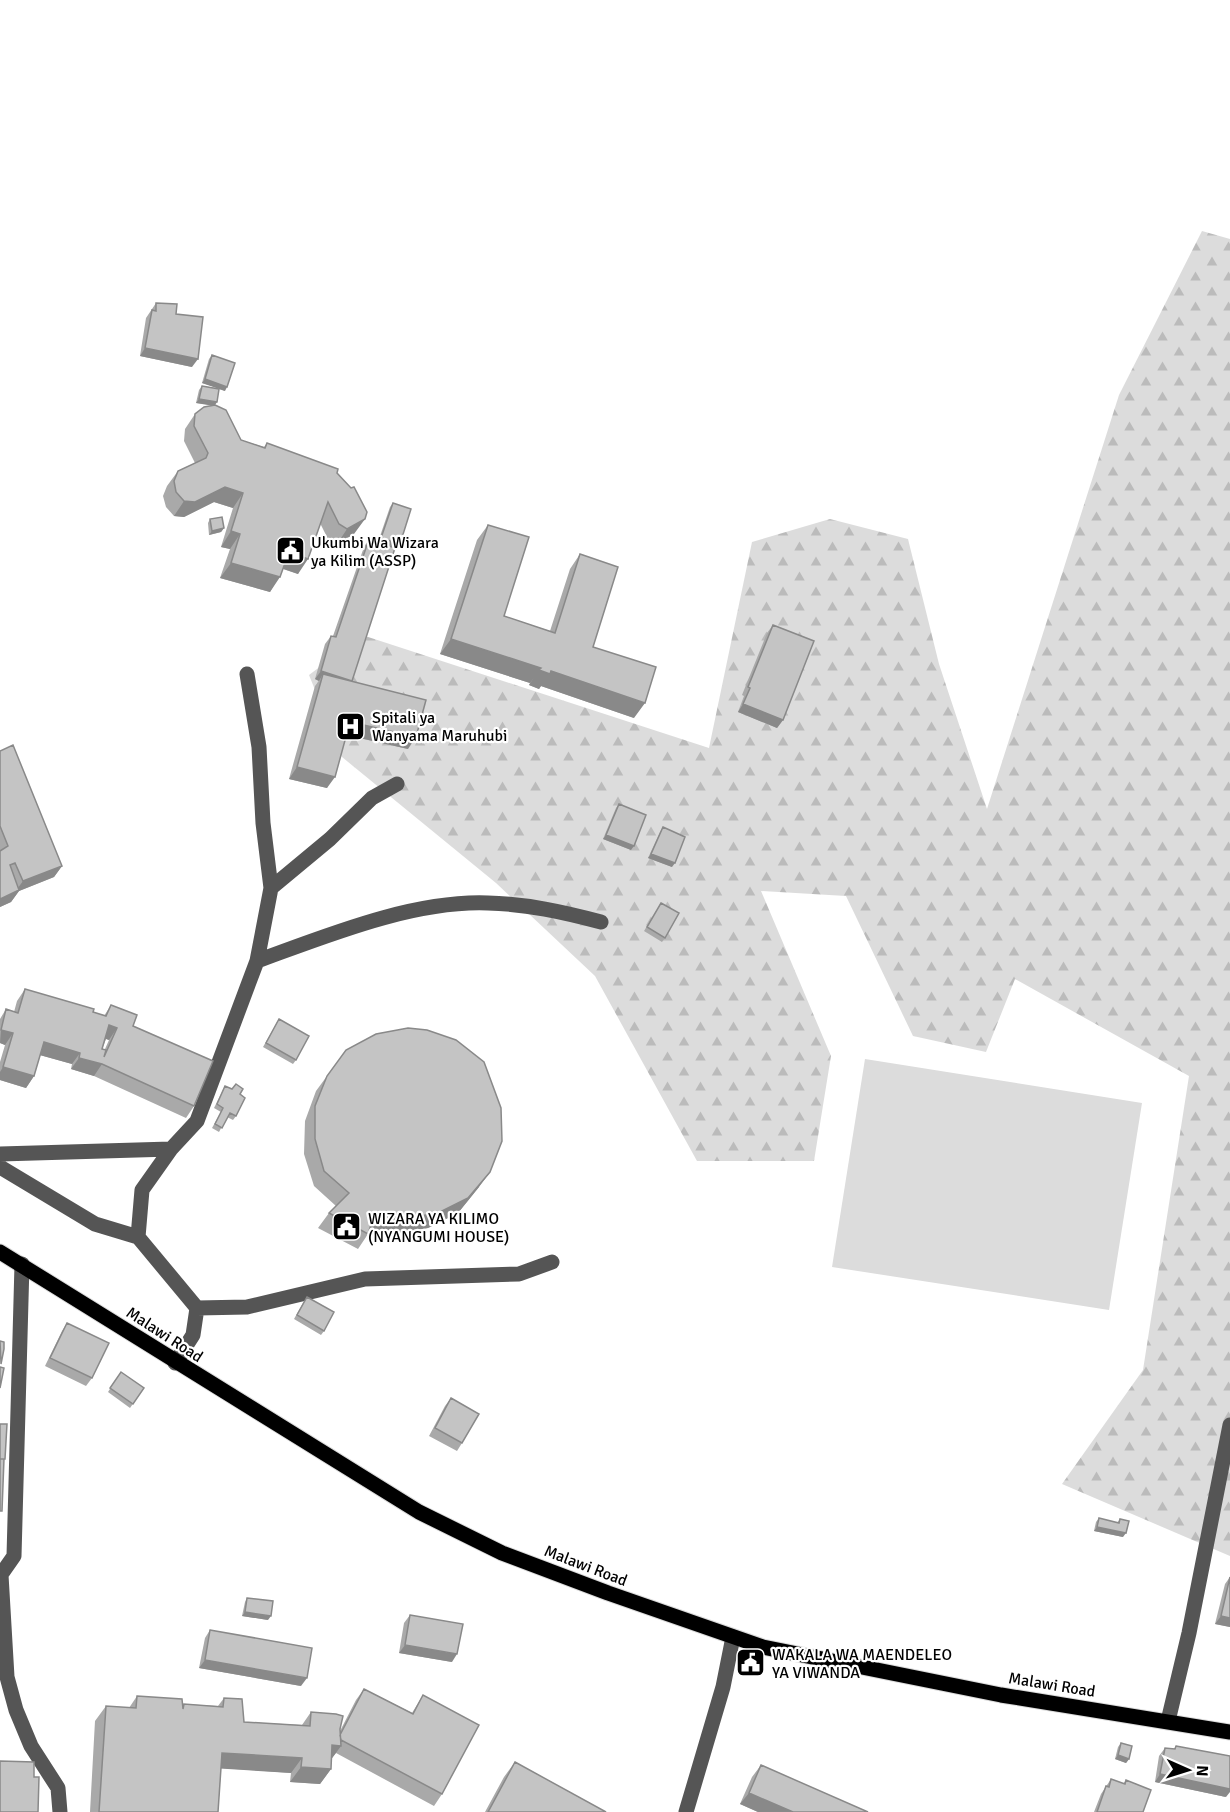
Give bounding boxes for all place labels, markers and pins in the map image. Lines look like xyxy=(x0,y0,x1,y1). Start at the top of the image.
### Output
place label: Ukumbi Wa Wizara ya Kilim (ASSP) xyxy=(311,533,439,571)
public building icon: Ukumbi Wa Wizara ya Kilim (ASSP) xyxy=(274,535,306,567)
place label: Spitali ya Wanyama Maruhubi xyxy=(372,708,507,746)
hospital icon: Spitali ya Wanyama Maruhubi xyxy=(335,710,367,742)
place label: WIZARA YA KILIMO (NYANGUMI HOUSE) xyxy=(368,1209,509,1247)
public building icon: WIZARA YA KILIMO (NYANGUMI HOUSE) xyxy=(331,1211,363,1243)
place label: WAKALA WA MAENDELEO YA VIWANDA xyxy=(772,1645,952,1683)
public building icon: WAKALA WA MAENDELEO YA VIWANDA xyxy=(735,1647,767,1679)

